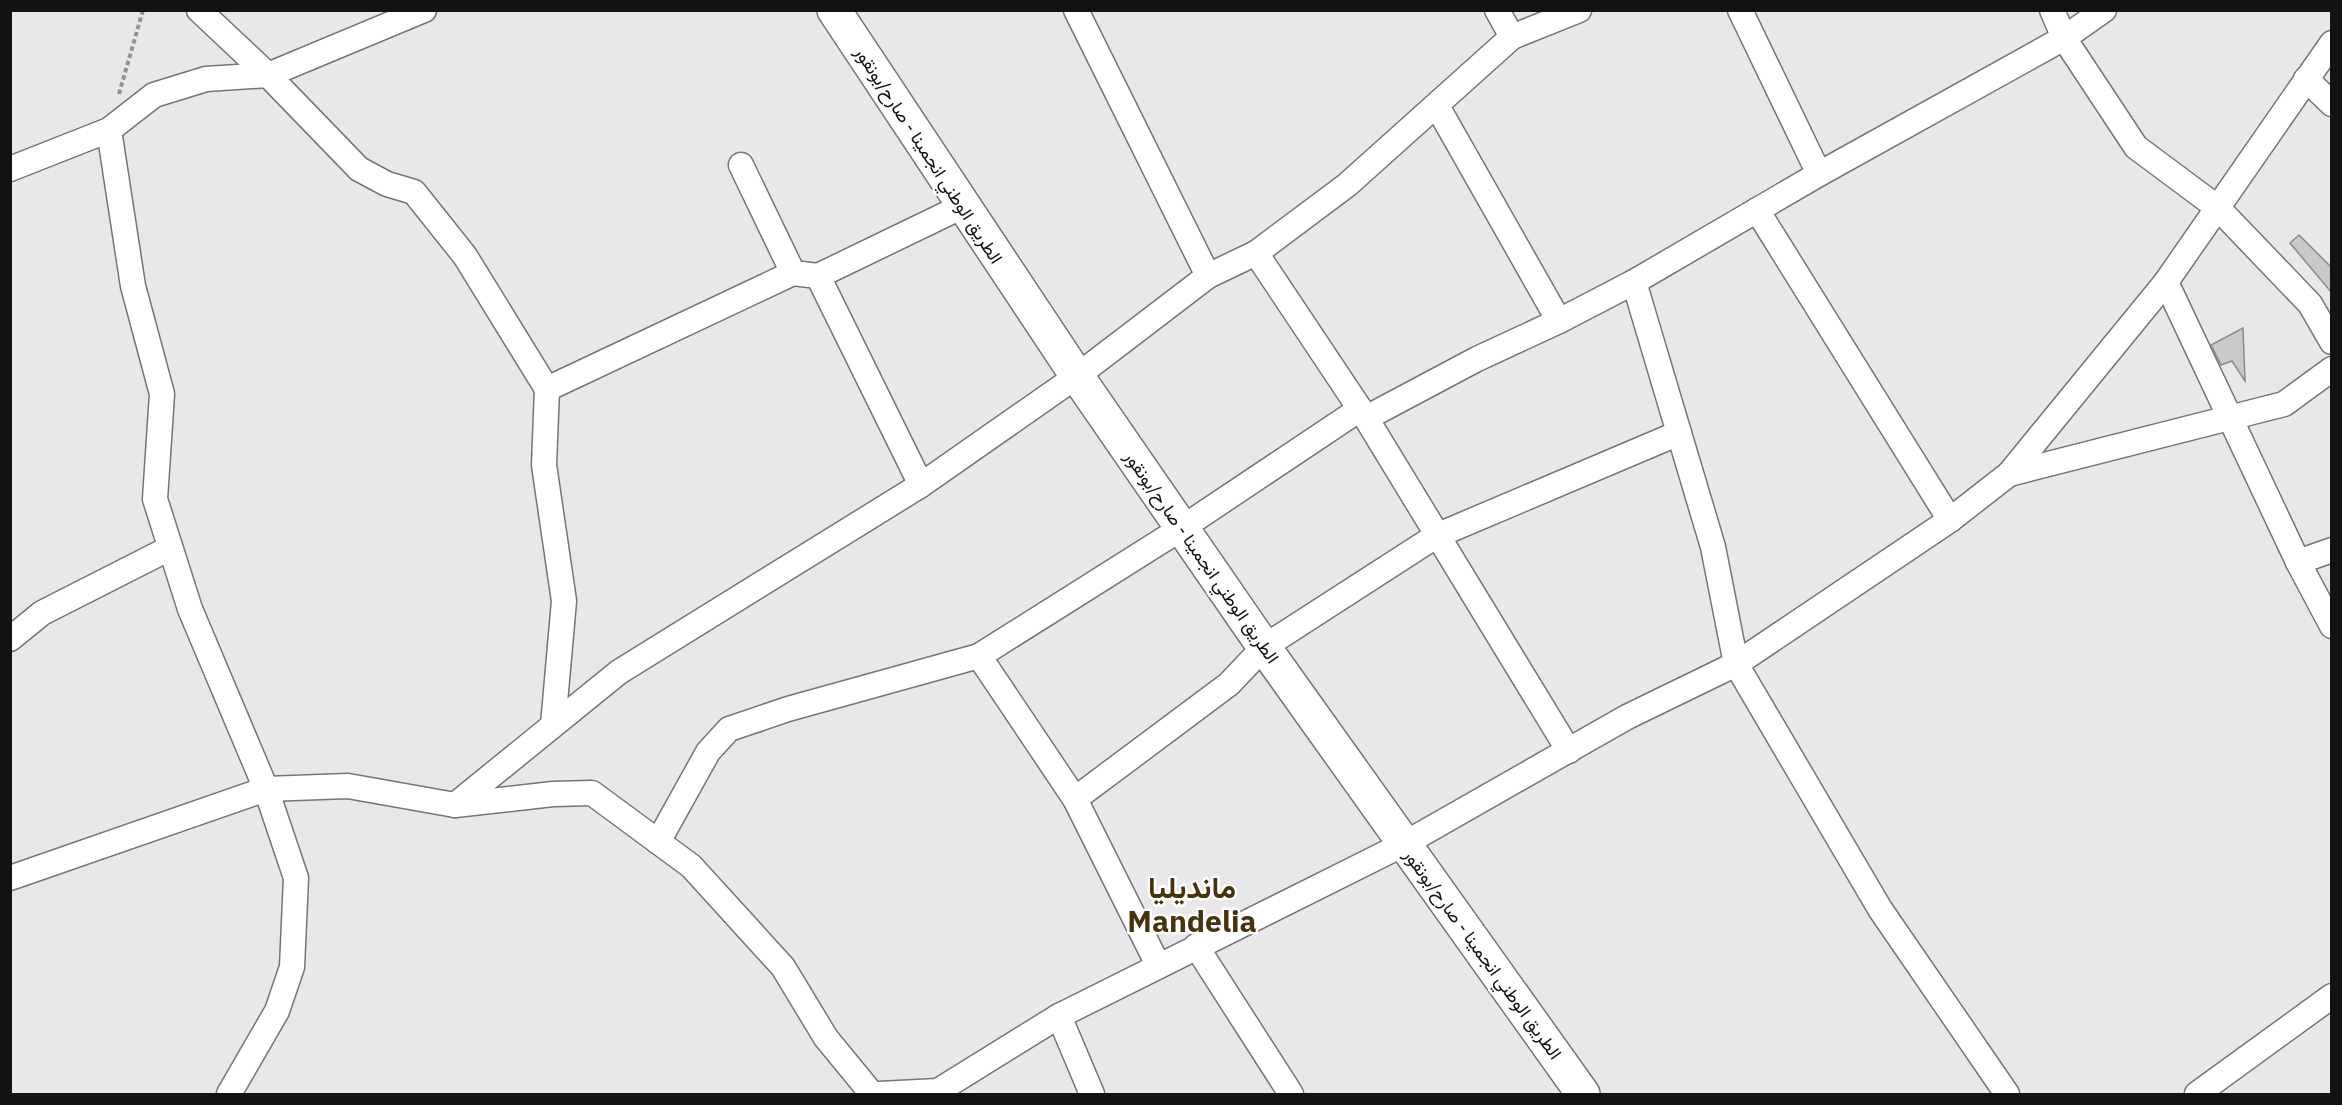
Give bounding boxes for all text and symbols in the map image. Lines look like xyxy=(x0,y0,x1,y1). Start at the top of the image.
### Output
street label: الطريق الوطني انجمينا - صارح/بونقور xyxy=(846,41,1008,270)
street label: الطريق الوطني انجمينا - صارح/بونقور xyxy=(1116,445,1284,670)
street label: الطريق الوطني انجمينا - صارح/بونقور xyxy=(1395,843,1567,1066)
district label: مانديليا Mandelia xyxy=(1127,867,1257,940)

